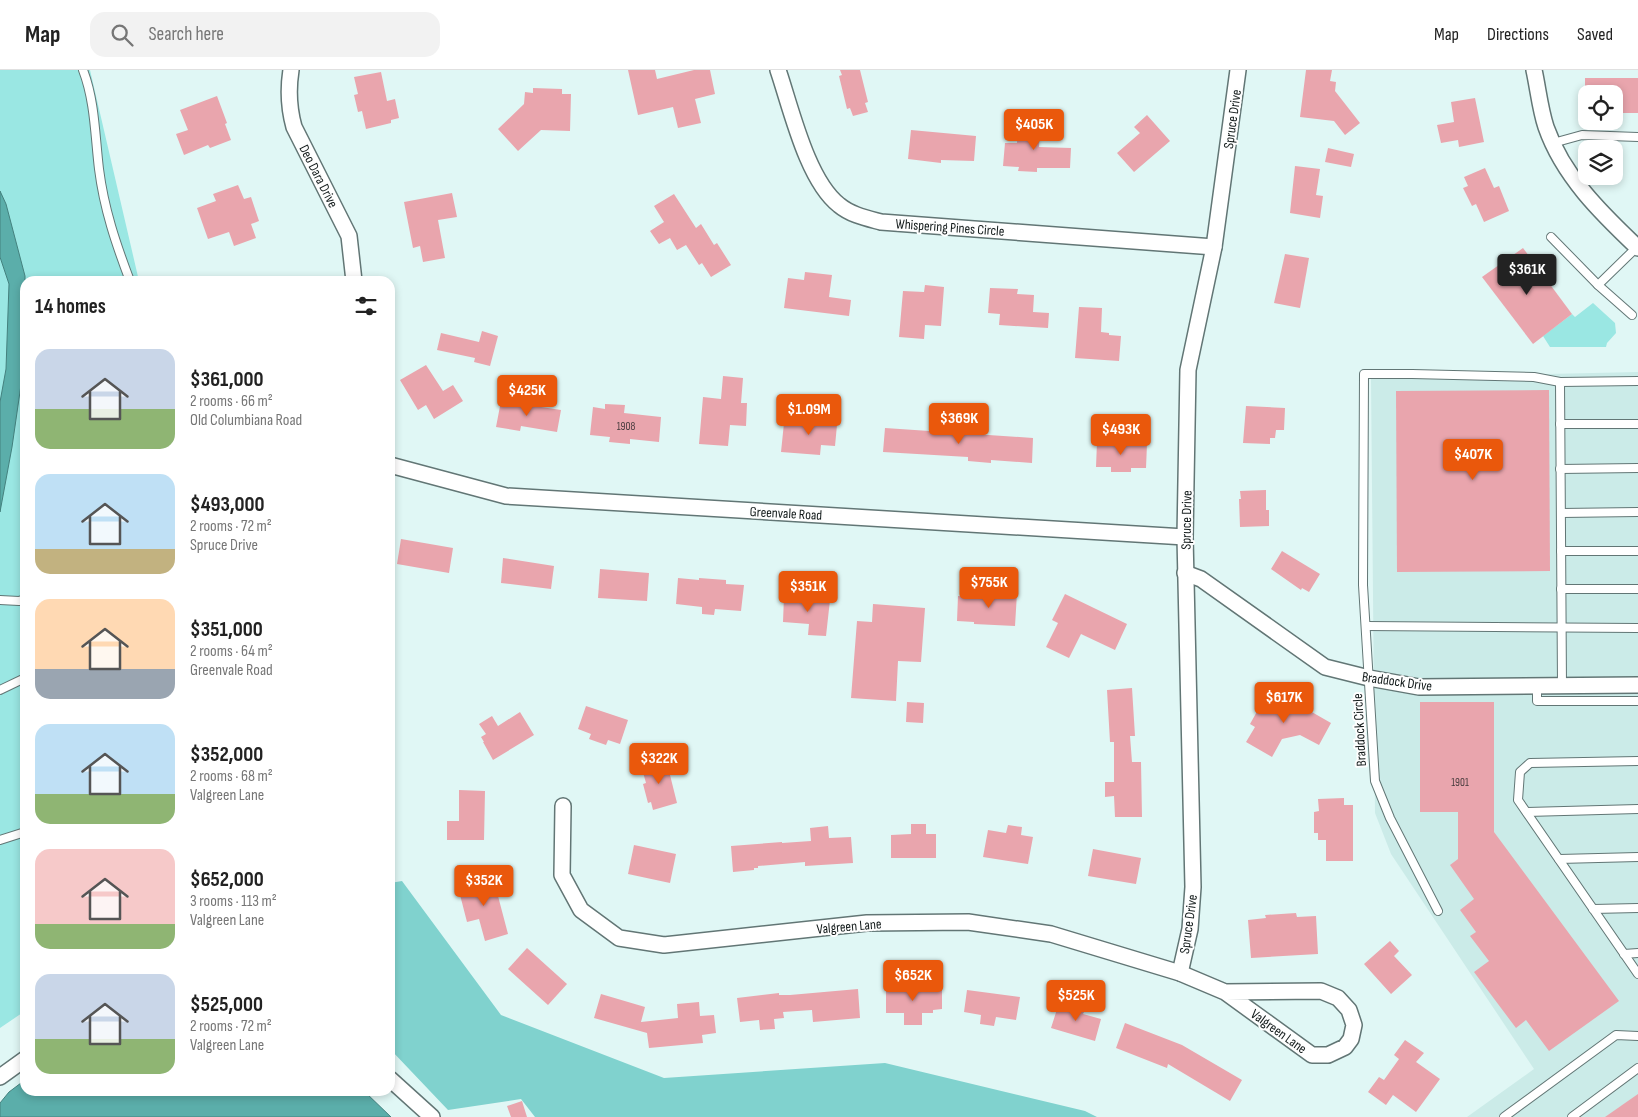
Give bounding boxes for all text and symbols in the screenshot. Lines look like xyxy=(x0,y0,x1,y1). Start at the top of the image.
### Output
search box xyxy=(90,12,440,57)
text: Map xyxy=(25,20,60,49)
icon: search xyxy=(108,21,136,49)
text: Search here xyxy=(148,23,224,46)
text: Map xyxy=(1434,24,1459,45)
text: Directions xyxy=(1487,24,1549,45)
text: Saved xyxy=(1577,24,1613,45)
map controls xyxy=(1578,85,1623,185)
button: locate xyxy=(1578,85,1623,130)
street label: Spruce Drive xyxy=(1220,88,1245,150)
pin: $405K xyxy=(999,108,1069,151)
text: $405K xyxy=(1015,115,1053,134)
button: layers xyxy=(1578,140,1623,185)
street label: Deo Dara Drive xyxy=(295,142,342,211)
street label: Whispering Pines Circle xyxy=(895,215,1005,240)
pin: $361K xyxy=(1492,254,1562,296)
text: $361K xyxy=(1508,260,1546,279)
icon: filters xyxy=(352,292,380,320)
text: 14 homes xyxy=(35,294,106,319)
text: $361,000 xyxy=(190,367,263,392)
icon: home xyxy=(75,369,135,429)
pin: $425K xyxy=(492,374,562,417)
text: $425K xyxy=(508,381,546,400)
text: 2 rooms · 66 m² xyxy=(190,392,273,411)
pin: $1.09M xyxy=(768,394,850,436)
text: $1.09M xyxy=(787,400,831,419)
pin: $369K xyxy=(924,402,994,445)
text: $369K xyxy=(940,409,978,428)
text: Old Columbiana Road xyxy=(190,411,302,430)
pin: $493K xyxy=(1086,414,1156,456)
house number: 1908 xyxy=(617,420,635,433)
text: $493K xyxy=(1102,420,1140,439)
pin: $407K xyxy=(1438,438,1508,481)
text: $407K xyxy=(1454,445,1492,464)
street label: Spruce Drive xyxy=(1177,490,1196,550)
text: $493,000 xyxy=(190,492,264,517)
icon: home xyxy=(75,494,135,554)
street label: Greenvale Road xyxy=(749,503,823,524)
text: 2 rooms · 72 m² xyxy=(190,517,272,536)
text: Spruce Drive xyxy=(190,536,258,555)
pin: $755K xyxy=(954,566,1024,609)
pin: $351K xyxy=(773,570,843,613)
text: $755K xyxy=(970,573,1008,592)
text: $351K xyxy=(790,577,826,596)
text: $351,000 xyxy=(190,617,263,642)
icon: home xyxy=(75,619,135,679)
text: 2 rooms · 64 m² xyxy=(190,642,273,661)
text: Greenvale Road xyxy=(190,661,273,680)
street label: Braddock Drive xyxy=(1361,668,1433,695)
pin: $617K xyxy=(1249,682,1319,724)
text: $617K xyxy=(1266,688,1302,707)
street label: Braddock Circle xyxy=(1349,693,1370,767)
text: $352,000 xyxy=(190,742,263,767)
pin: $322K xyxy=(624,742,694,785)
icon: home xyxy=(75,744,135,804)
text: $322K xyxy=(640,749,678,768)
text: 2 rooms · 68 m² xyxy=(190,767,273,786)
house number: 1901 xyxy=(1451,776,1469,789)
text: Valgreen Lane xyxy=(190,786,264,805)
pin: $352K xyxy=(449,864,519,907)
text: $652,000 xyxy=(190,867,264,892)
icon: home xyxy=(75,869,135,929)
text: $352K xyxy=(465,871,503,890)
text: 3 rooms · 113 m² xyxy=(190,892,277,911)
street label: Spruce Drive xyxy=(1176,893,1201,955)
text: Valgreen Lane xyxy=(190,911,264,930)
street label: Valgreen Lane xyxy=(816,915,882,938)
pin: $652K xyxy=(878,960,948,1002)
text: $652K xyxy=(894,966,932,985)
pin: $525K xyxy=(1041,980,1111,1022)
text: $525K xyxy=(1057,986,1095,1005)
text: $525,000 xyxy=(190,992,263,1017)
icon: home xyxy=(75,994,135,1054)
street label: Valgreen Lane xyxy=(1247,1005,1310,1057)
text: 2 rooms · 72 m² xyxy=(190,1017,272,1036)
text: Valgreen Lane xyxy=(190,1036,264,1055)

